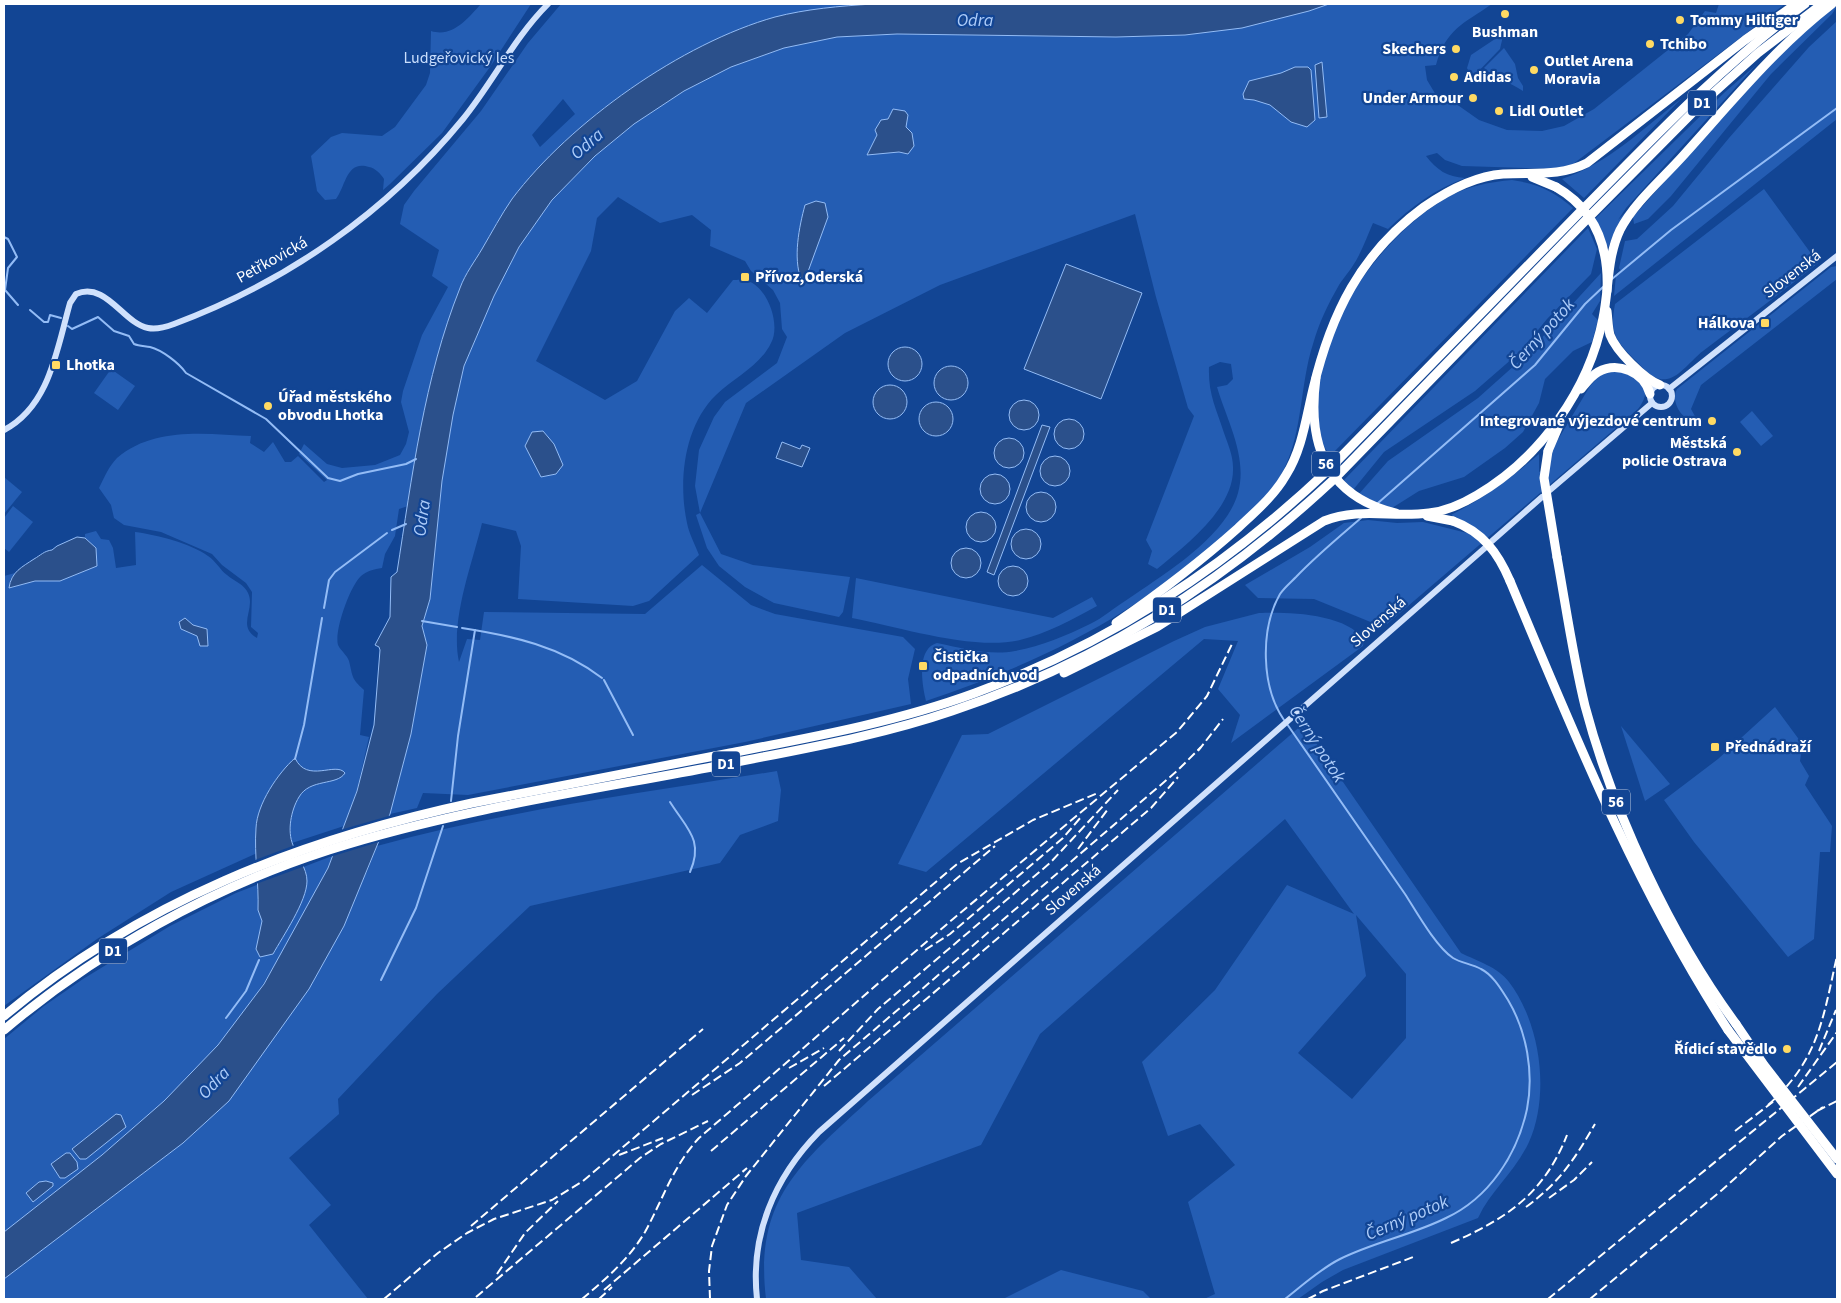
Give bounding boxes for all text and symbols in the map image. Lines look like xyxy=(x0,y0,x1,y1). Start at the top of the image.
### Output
water label: Odra xyxy=(957,8,994,33)
marker: Bushman xyxy=(1499,8,1511,20)
place label: Tommy Hilfiger xyxy=(1690,9,1799,31)
marker: Tommy Hilfiger xyxy=(1674,14,1686,26)
place label: Bushman xyxy=(1472,21,1538,43)
place label: Tchibo xyxy=(1660,33,1707,55)
place label: Skechers xyxy=(1382,38,1446,60)
marker: Tchibo xyxy=(1644,38,1656,50)
marker: Skechers xyxy=(1450,43,1462,55)
park label: Ludgeřovický les xyxy=(403,47,515,69)
place label: Outlet Arena Moravia xyxy=(1544,50,1633,90)
marker: Outlet Arena Moravia xyxy=(1528,64,1540,76)
place label: Adidas xyxy=(1463,66,1511,88)
marker: Adidas xyxy=(1448,71,1460,83)
place label: Under Armour xyxy=(1363,87,1464,109)
road number: D1 xyxy=(1688,90,1716,116)
marker: Under Armour xyxy=(1467,92,1479,104)
place label: Lidl Outlet xyxy=(1509,100,1584,122)
marker: Lidl Outlet xyxy=(1493,105,1505,117)
water label: Odra xyxy=(565,122,609,165)
street label: Petřkovická xyxy=(232,231,312,289)
street label: Slovenská xyxy=(1758,244,1826,304)
place label: Přívoz,Oderská xyxy=(755,266,863,288)
marker: Přívoz,Oderská xyxy=(739,271,751,283)
water label: Černý potok xyxy=(1503,293,1581,375)
place label: Hálkova xyxy=(1698,312,1755,334)
marker: Hálkova xyxy=(1759,317,1771,329)
place label: Lhotka xyxy=(66,354,115,376)
marker: Lhotka xyxy=(50,359,62,371)
place label: Úřad městského obvodu Lhotka xyxy=(278,386,392,426)
marker: Úřad městského obvodu Lhotka xyxy=(262,400,274,412)
place label: Integrované výjezdové centrum xyxy=(1480,410,1702,432)
marker: Integrované výjezdové centrum xyxy=(1706,415,1718,427)
place label: Městská policie Ostrava xyxy=(1622,432,1727,472)
marker: Městská policie Ostrava xyxy=(1731,446,1743,458)
road number: 56 xyxy=(1312,452,1340,476)
water label: Odra xyxy=(407,498,437,538)
street label: Slovenská xyxy=(1345,591,1411,653)
road number: D1 xyxy=(1153,598,1181,622)
place label: Čistička odpadních vod xyxy=(933,646,1037,686)
marker: Čistička odpadních vod xyxy=(917,660,929,672)
water label: Černý potok xyxy=(1283,700,1352,788)
place label: Přednádraží xyxy=(1725,736,1813,758)
marker: Přednádraží xyxy=(1709,741,1721,753)
road number: D1 xyxy=(712,752,740,776)
road number: 56 xyxy=(1602,790,1630,814)
street label: Slovenská xyxy=(1040,859,1106,921)
road number: D1 xyxy=(99,938,127,964)
place label: Řídicí stavědlo xyxy=(1674,1038,1777,1060)
marker: Řídicí stavědlo xyxy=(1781,1043,1793,1055)
water label: Odra xyxy=(192,1061,236,1105)
water label: Černý potok xyxy=(1362,1189,1453,1247)

